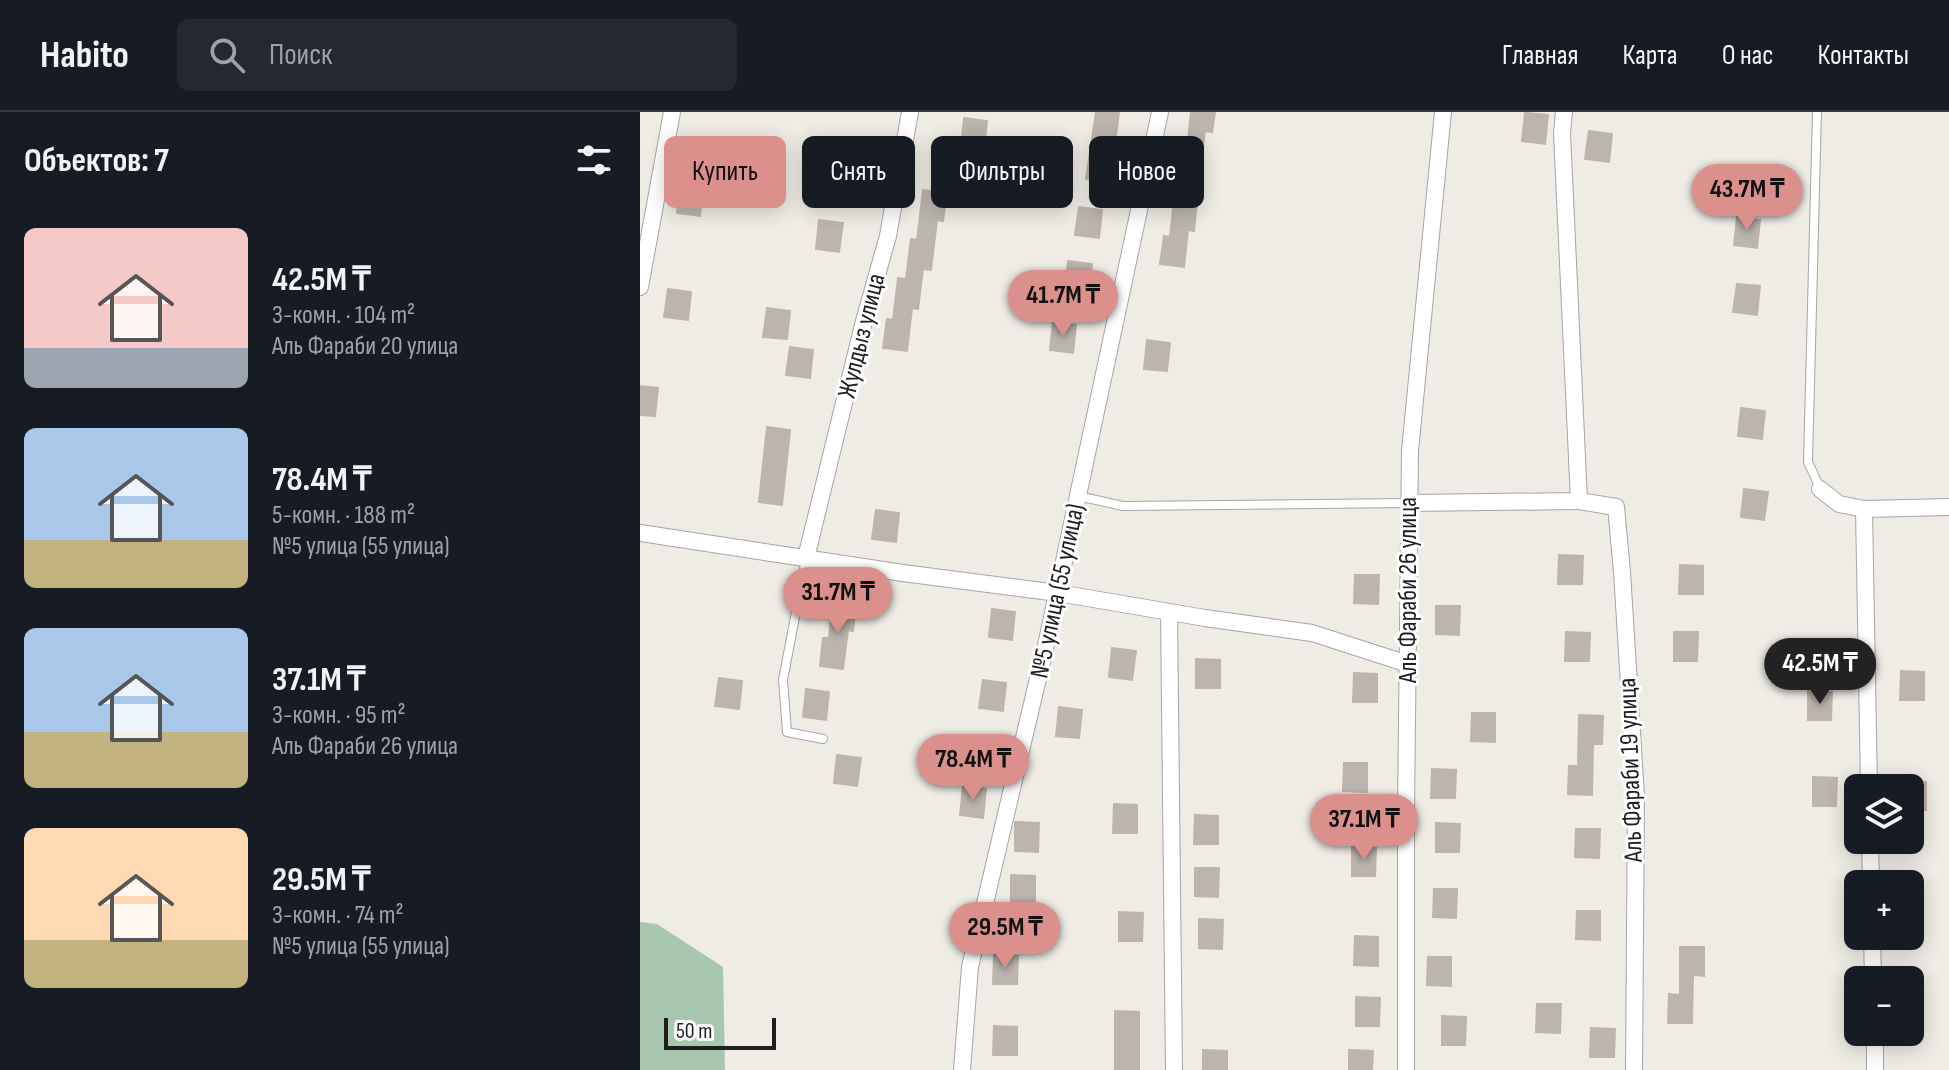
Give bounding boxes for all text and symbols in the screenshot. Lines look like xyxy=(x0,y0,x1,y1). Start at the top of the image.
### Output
search box xyxy=(177,19,737,91)
text: Habito xyxy=(40,33,129,78)
icon: search xyxy=(205,33,249,77)
text: Поиск xyxy=(269,37,332,73)
text: Главная xyxy=(1502,39,1578,72)
text: Карта xyxy=(1622,39,1678,72)
text: О нас xyxy=(1722,39,1774,72)
text: Контакты xyxy=(1818,39,1909,72)
chip: Купить xyxy=(664,136,786,208)
chip: Снять xyxy=(802,136,915,208)
chip: Фильтры xyxy=(931,136,1073,208)
chip: Новое xyxy=(1089,136,1204,208)
icon: filters xyxy=(572,138,616,182)
text: Объектов: 7 xyxy=(24,140,169,181)
pin: 43.7M ₸ xyxy=(1673,164,1821,232)
text: 43.7M ₸ xyxy=(1710,174,1784,205)
text: 42.5M ₸ xyxy=(272,259,371,300)
icon: home xyxy=(88,260,184,356)
street label: Жулдыз улица xyxy=(832,270,892,402)
pin: 41.7M ₸ xyxy=(989,270,1137,338)
text: 41.7M ₸ xyxy=(1026,280,1100,311)
text: 3-комн. · 104 m² xyxy=(272,300,415,331)
text: Аль Фараби 20 улица xyxy=(272,331,458,362)
text: 78.4M ₸ xyxy=(272,459,372,500)
icon: home xyxy=(88,460,184,556)
street label: Аль Фараби 26 улица xyxy=(1393,497,1424,684)
text: 5-комн. · 188 m² xyxy=(272,500,415,531)
street label: №5 улица (55 улица) xyxy=(1024,501,1092,681)
text: №5 улица (55 улица) xyxy=(272,531,450,562)
pin: 31.7M ₸ xyxy=(764,567,912,635)
text: 31.7M ₸ xyxy=(801,577,875,608)
pin: 42.5M ₸ xyxy=(1746,638,1894,706)
text: 42.5M ₸ xyxy=(1782,648,1858,679)
text: 37.1M ₸ xyxy=(272,659,366,700)
icon: home xyxy=(88,660,184,756)
street label: Аль Фараби 19 улица xyxy=(1612,677,1650,864)
text: 3-комн. · 95 m² xyxy=(272,700,406,731)
text: Аль Фараби 26 улица xyxy=(272,731,458,762)
pin: 78.4M ₸ xyxy=(899,734,1047,802)
text: 78.4M ₸ xyxy=(935,744,1011,775)
map controls xyxy=(1844,774,1924,1046)
button: layers xyxy=(1844,774,1924,854)
pin: 37.1M ₸ xyxy=(1290,794,1438,862)
text: 37.1M ₸ xyxy=(1328,804,1400,835)
text: 29.5M ₸ xyxy=(272,859,371,900)
icon: home xyxy=(88,860,184,956)
button: + xyxy=(1844,870,1924,950)
text: 3-комн. · 74 m² xyxy=(272,900,404,931)
pin: 29.5M ₸ xyxy=(931,902,1079,970)
text: 29.5M ₸ xyxy=(967,912,1043,943)
text: №5 улица (55 улица) xyxy=(272,931,450,962)
button: − xyxy=(1844,966,1924,1046)
scale bar xyxy=(664,1014,776,1050)
text: 50 m xyxy=(676,1018,712,1045)

